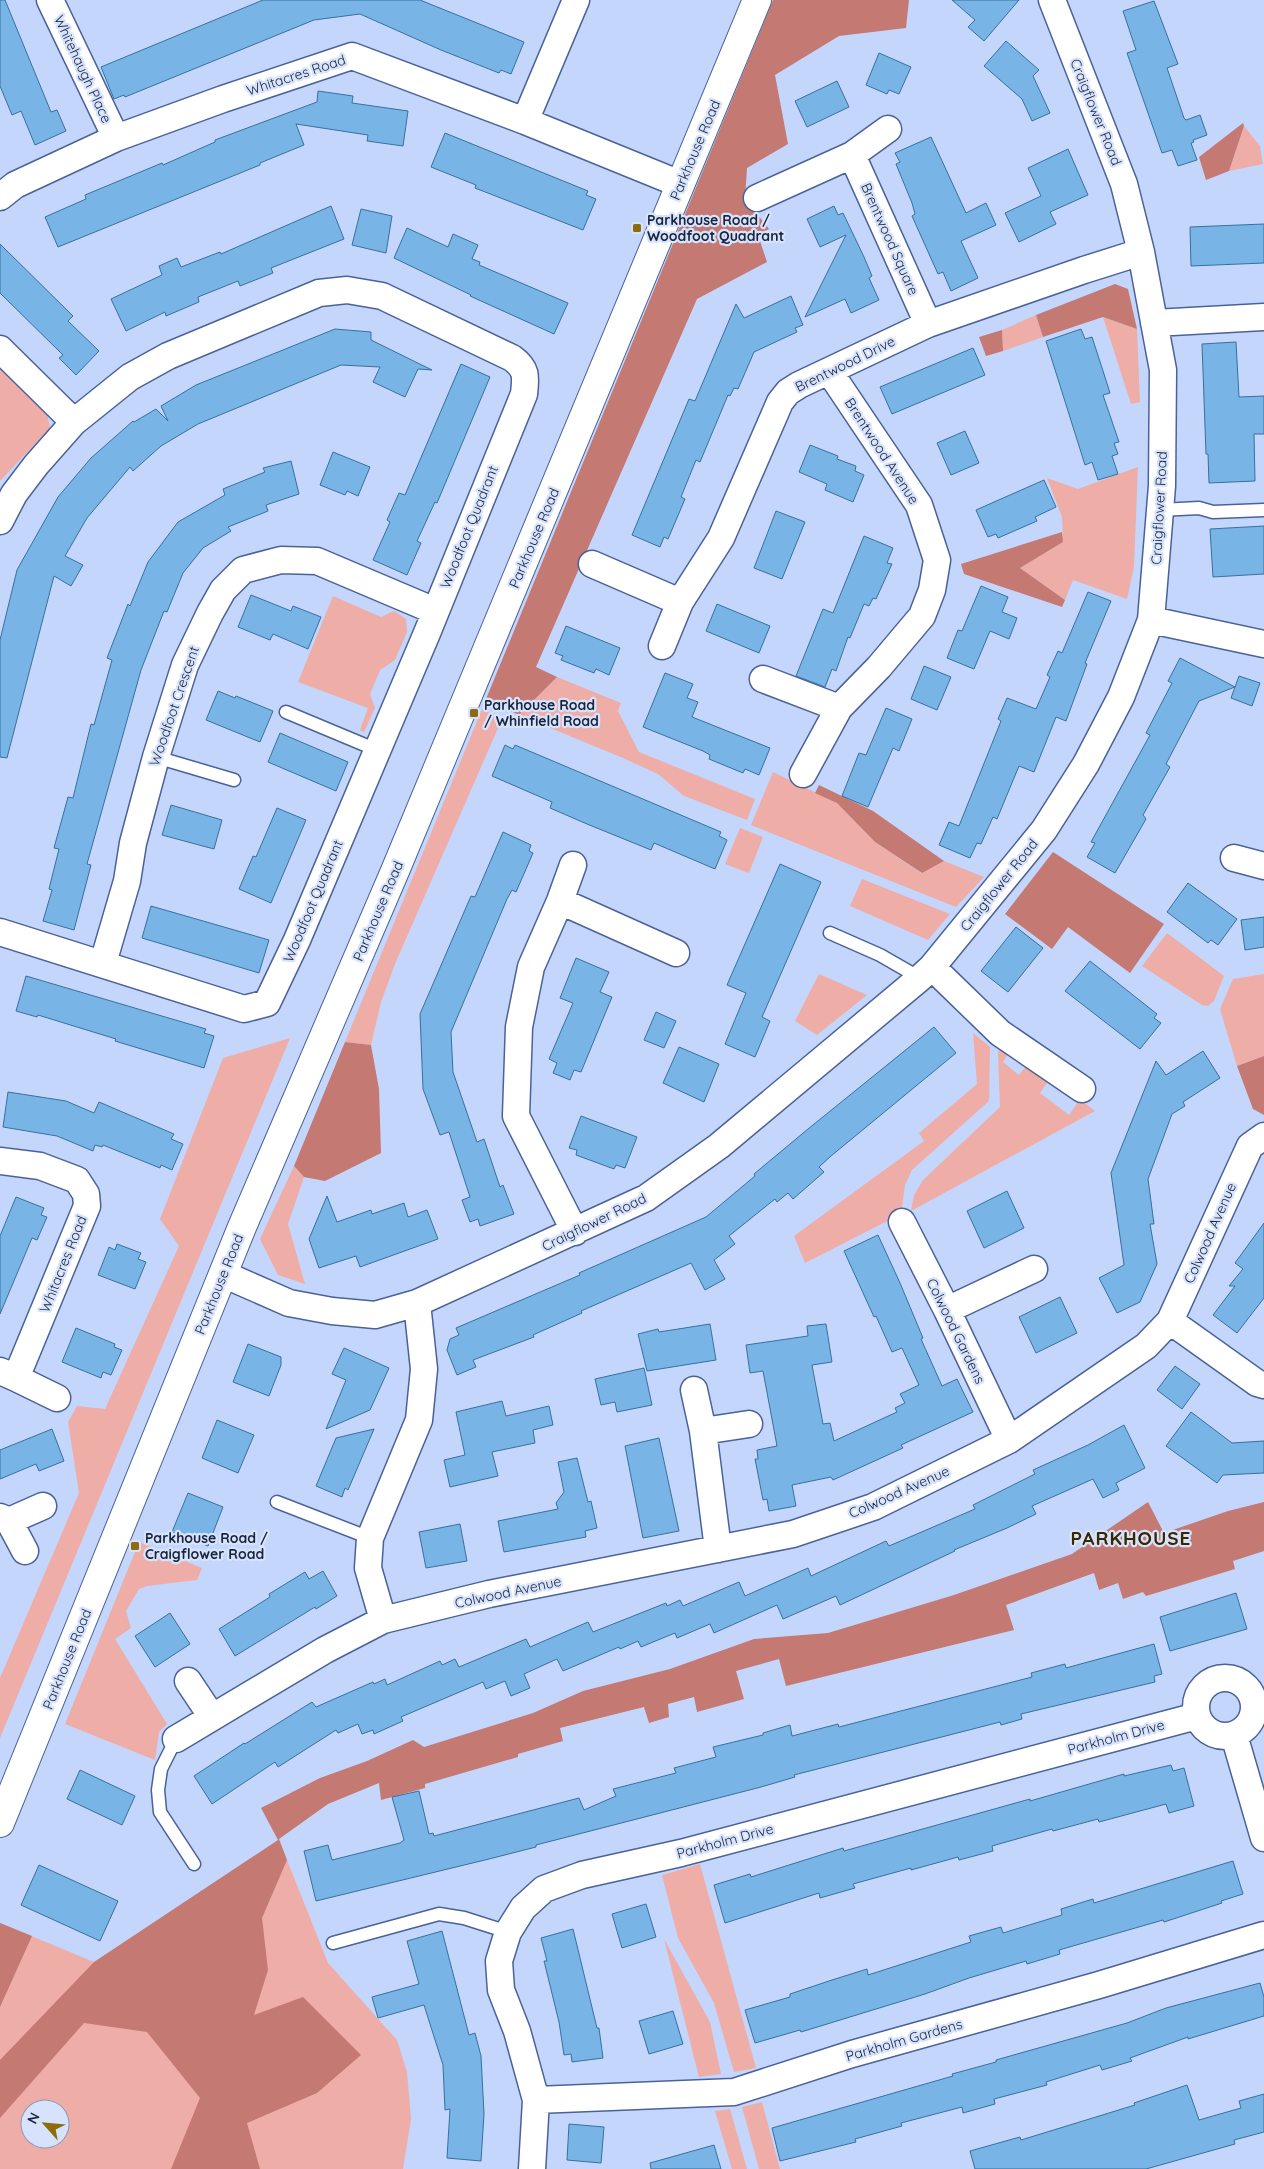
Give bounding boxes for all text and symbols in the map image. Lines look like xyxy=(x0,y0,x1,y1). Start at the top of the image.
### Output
street label: Whitehaugh Place xyxy=(50,12,116,126)
street label: Whitacres Road xyxy=(244,51,348,99)
street label: Craigflower Road xyxy=(1066,56,1126,168)
street label: Parkhouse Road xyxy=(666,97,724,203)
street label: Brentwood Square xyxy=(857,180,923,298)
place label: Parkhouse Road / Woodfoot Quadrant xyxy=(647,211,784,245)
marker: Parkhouse Road / Woodfoot Quadrant xyxy=(631,222,643,234)
street label: Brentwood Drive xyxy=(792,332,898,396)
street label: Brentwood Avenue xyxy=(841,394,923,508)
street label: Craigflower Road xyxy=(1147,451,1171,565)
street label: Woodfoot Quadrant xyxy=(436,463,502,591)
street label: Parkhouse Road xyxy=(505,485,563,591)
street label: Woodfoot Crescent xyxy=(145,644,203,768)
place label: Parkhouse Road / Whinfield Road xyxy=(484,696,599,730)
marker: Parkhouse Road / Whinfield Road xyxy=(468,707,480,719)
street label: Craigflower Road xyxy=(956,835,1042,935)
street label: Woodfoot Quadrant xyxy=(279,837,347,965)
street label: Parkhouse Road xyxy=(349,858,407,964)
street label: Colwood Avenue xyxy=(1180,1180,1240,1286)
street label: Craigflower Road xyxy=(539,1189,649,1255)
street label: Whitacres Road xyxy=(35,1213,91,1315)
street label: Parkhouse Road xyxy=(191,1231,247,1337)
street label: Colwood Gardens xyxy=(923,1275,989,1387)
street label: Colwood Avenue xyxy=(846,1462,952,1522)
district label: PARKHOUSE xyxy=(1071,1526,1191,1550)
place label: Parkhouse Road / Craigflower Road xyxy=(145,1529,268,1563)
marker: Parkhouse Road / Craigflower Road xyxy=(129,1540,141,1552)
street label: Colwood Avenue xyxy=(453,1572,563,1612)
street label: Parkhouse Road xyxy=(39,1606,95,1712)
street label: Parkholm Drive xyxy=(1066,1715,1166,1759)
street label: Parkholm Drive xyxy=(675,1819,775,1863)
street label: Parkholm Gardens xyxy=(844,2015,964,2065)
north arrow xyxy=(20,2099,70,2149)
text: N xyxy=(23,2109,44,2127)

